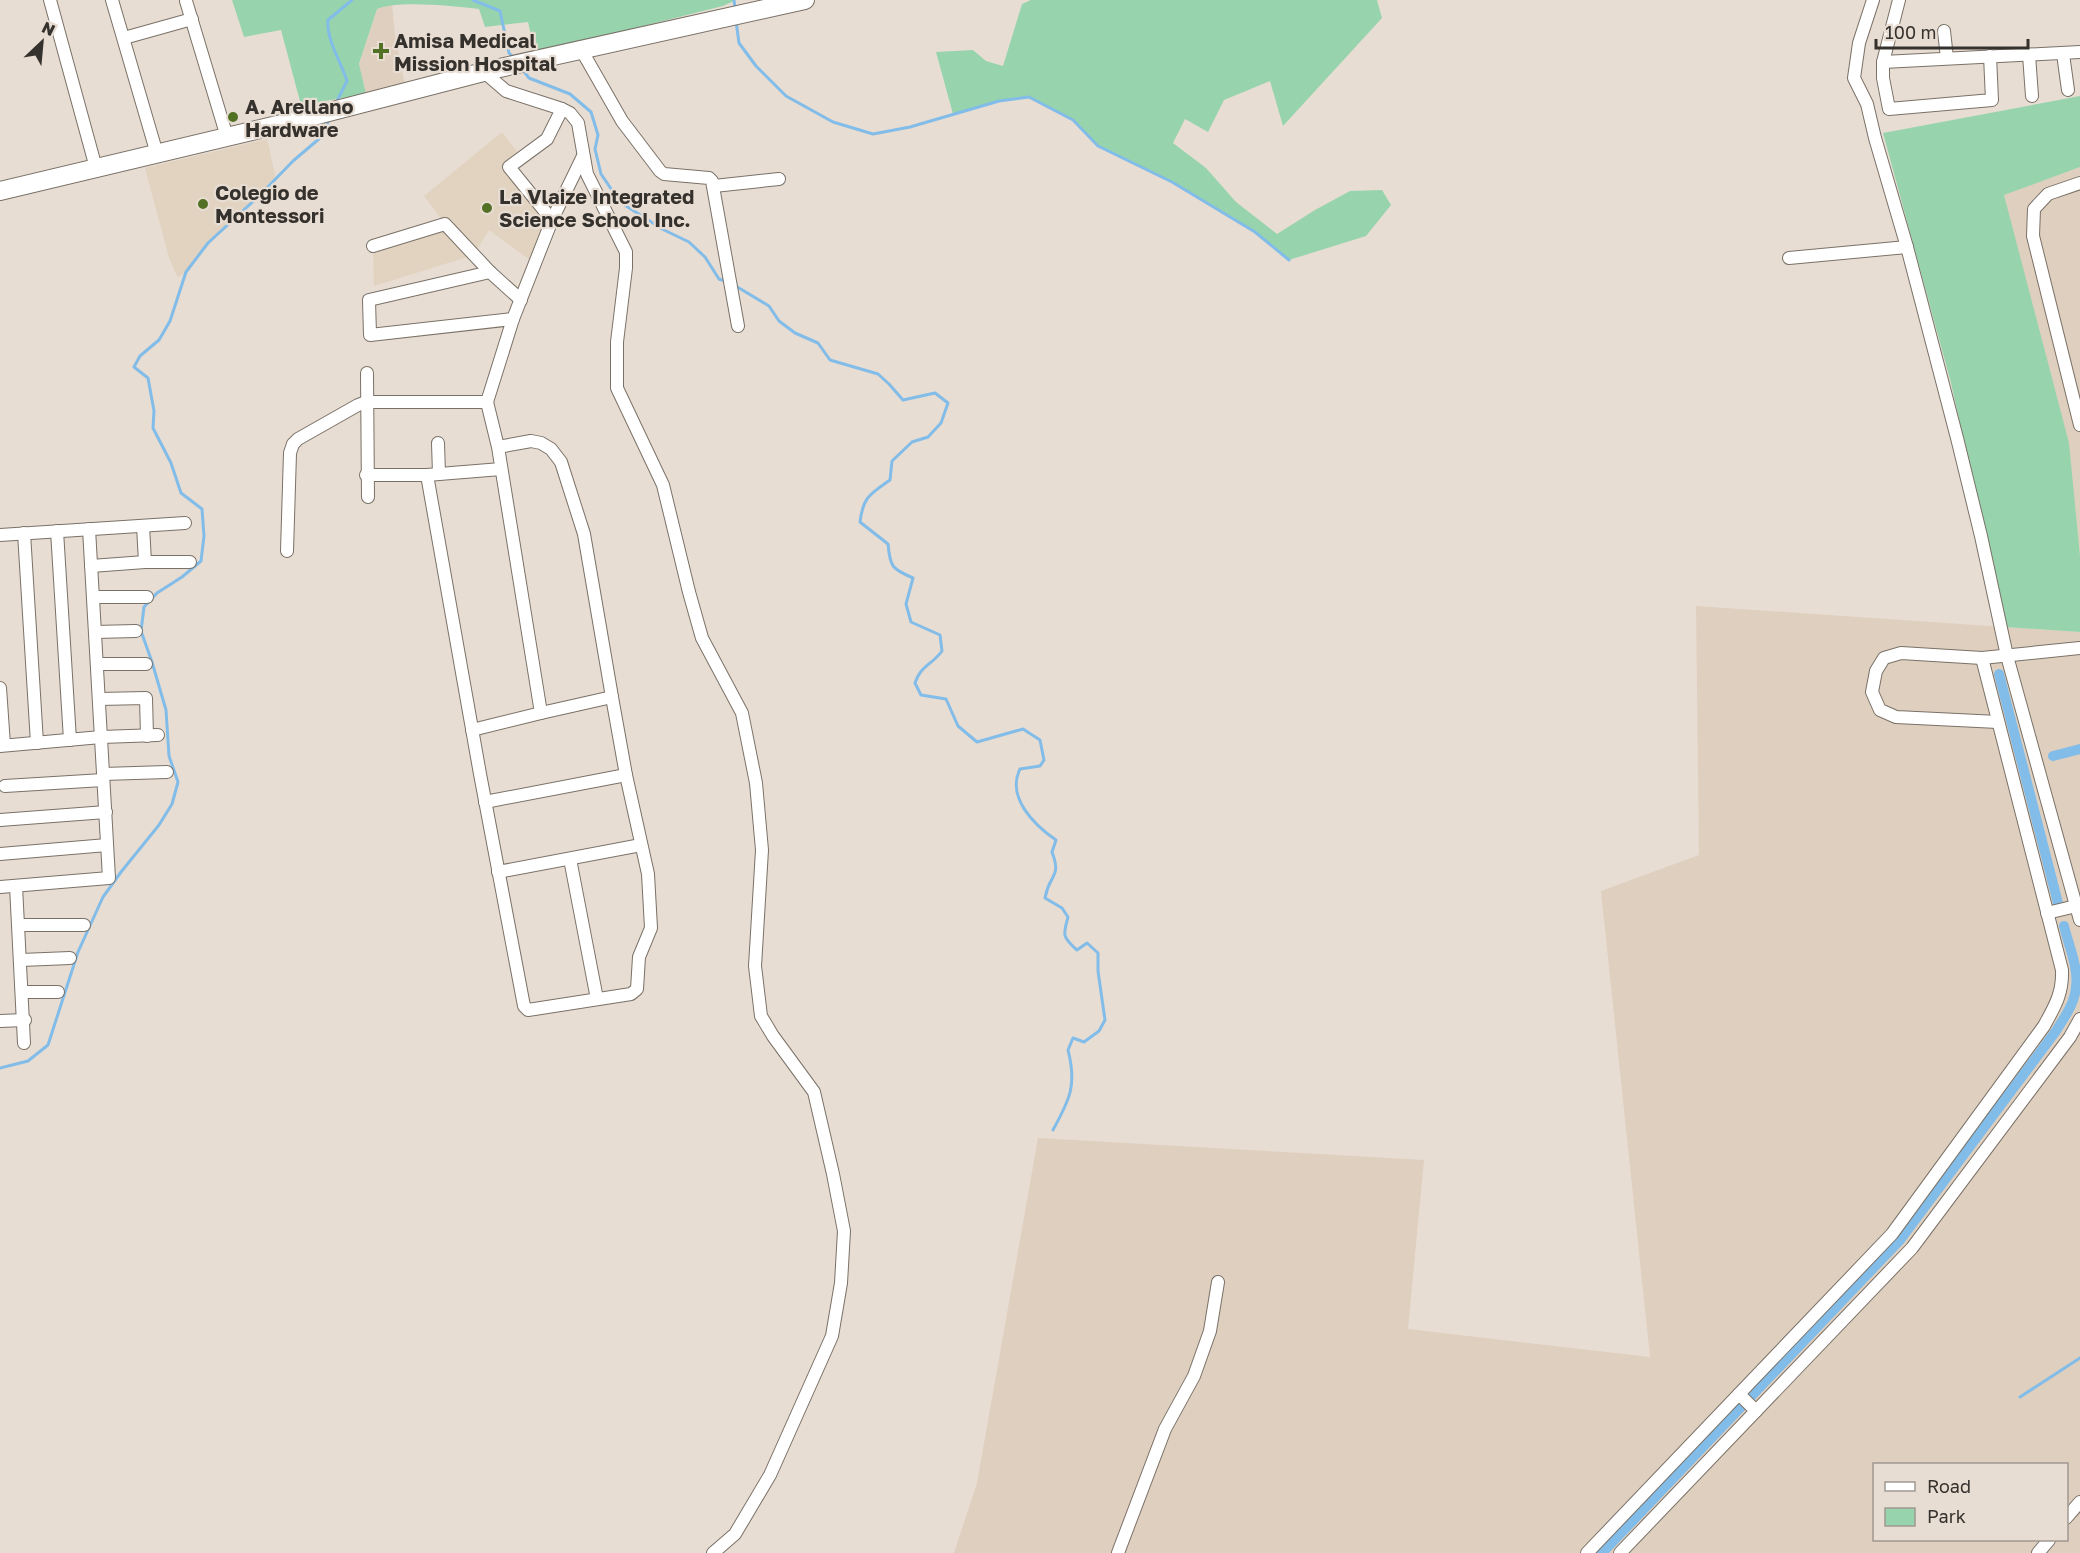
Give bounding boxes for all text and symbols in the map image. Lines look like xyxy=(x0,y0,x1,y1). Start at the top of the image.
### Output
north arrow xyxy=(12,12,72,72)
scale bar xyxy=(1876,12,2028,50)
text: N xyxy=(39,17,58,40)
text: 100 m xyxy=(1885,21,1936,43)
place label: Amisa Medical Mission Hospital xyxy=(394,28,557,75)
marker: Amisa Medical Mission Hospital xyxy=(372,42,390,60)
place label: A. Arellano Hardware xyxy=(245,94,353,141)
marker: A. Arellano Hardware xyxy=(226,110,240,124)
place label: Colegio de Montessori xyxy=(215,180,324,227)
place label: La Vlaize Integrated Science School Inc. xyxy=(499,184,694,231)
marker: Colegio de Montessori xyxy=(196,197,210,211)
marker: La Vlaize Integrated Science School Inc. xyxy=(480,201,494,215)
legend xyxy=(1873,1463,2068,1541)
text: Road xyxy=(1927,1475,1971,1497)
text: Park xyxy=(1927,1505,1966,1527)

